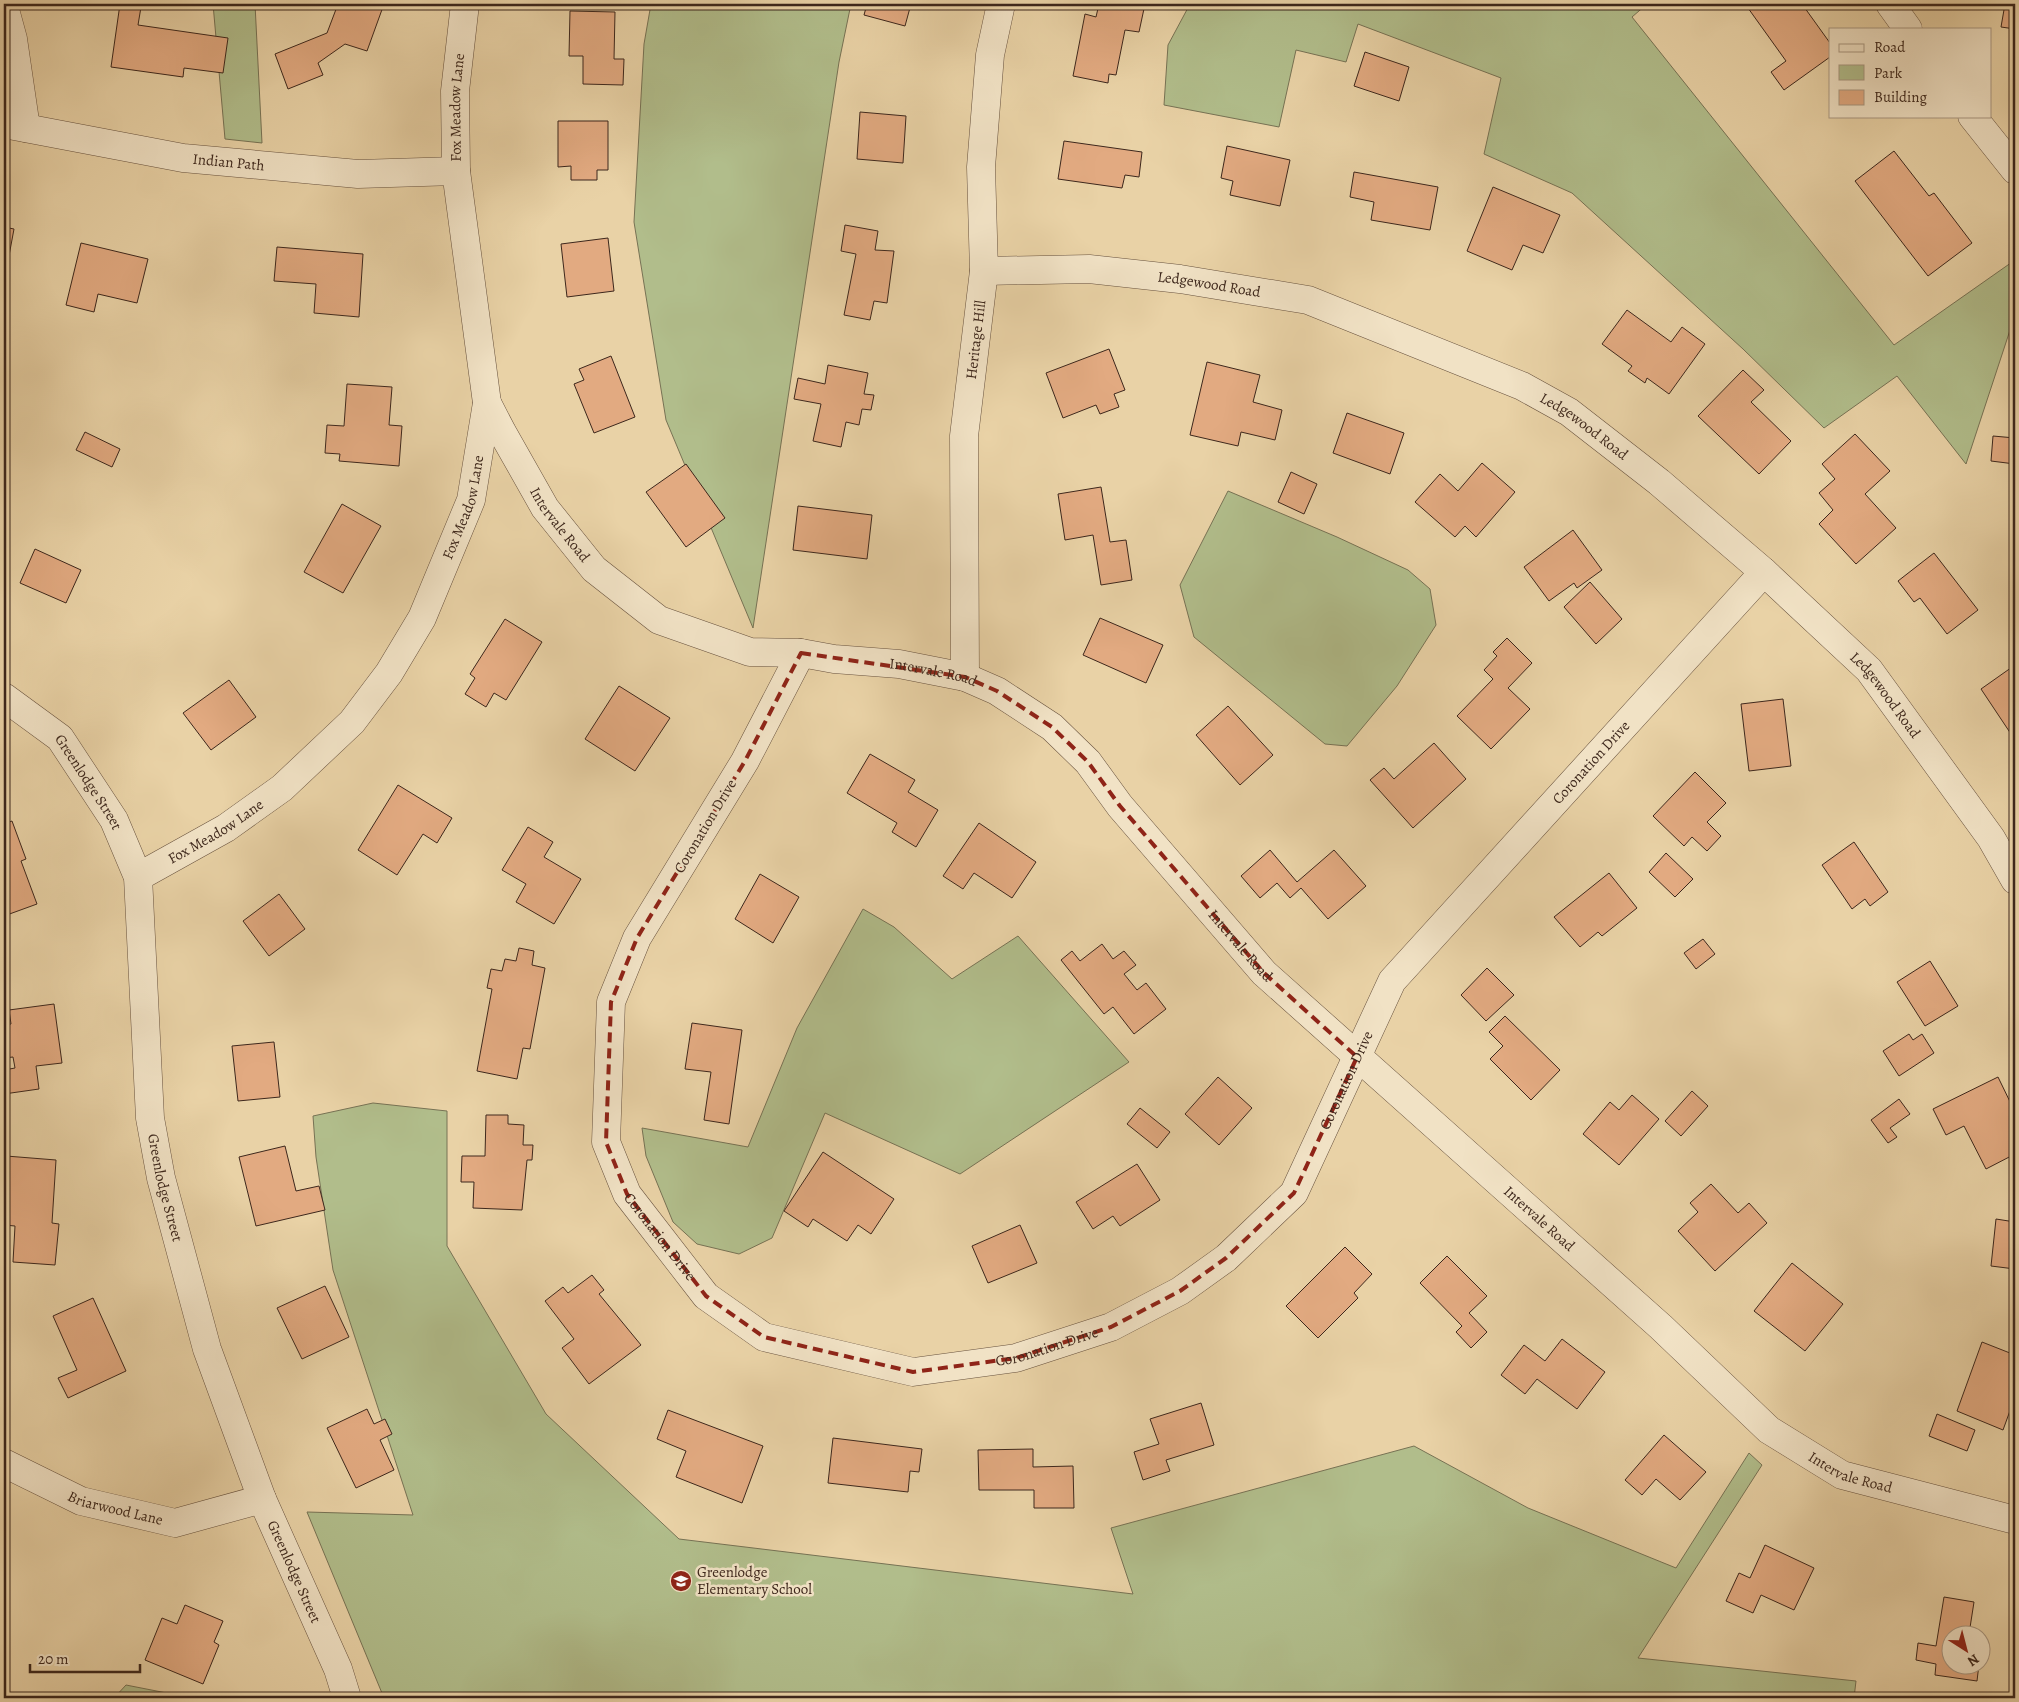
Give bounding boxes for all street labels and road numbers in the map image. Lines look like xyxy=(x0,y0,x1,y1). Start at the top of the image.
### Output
street label: Fox Meadow Lane xyxy=(444,52,469,162)
street label: Indian Path xyxy=(192,149,265,175)
street label: Ledgewood Road xyxy=(1156,267,1263,302)
street label: Heritage Hill xyxy=(961,299,990,380)
street label: Ledgewood Road xyxy=(1536,388,1633,465)
street label: Fox Meadow Lane xyxy=(437,453,488,562)
street label: Intervale Road xyxy=(525,483,595,567)
street label: Ledgewood Road xyxy=(1846,647,1926,743)
street label: Intervale Road xyxy=(889,653,981,691)
street label: Coronation Drive xyxy=(1548,716,1634,808)
street label: Greenlodge Street xyxy=(50,730,127,833)
street label: Coronation Drive xyxy=(669,775,741,877)
street label: Fox Meadow Lane xyxy=(164,794,268,868)
street label: Intervale Road xyxy=(1204,905,1278,987)
street label: Coronation Drive xyxy=(1315,1027,1378,1133)
street label: Greenlodge Street xyxy=(143,1132,188,1244)
street label: Intervale Road xyxy=(1499,1181,1580,1256)
street label: Coronation Drive xyxy=(619,1188,701,1285)
street label: Coronation Drive xyxy=(994,1322,1101,1371)
street label: Intervale Road xyxy=(1805,1447,1895,1498)
street label: Briarwood Lane xyxy=(64,1486,165,1530)
street label: Greenlodge Street xyxy=(263,1517,326,1626)

